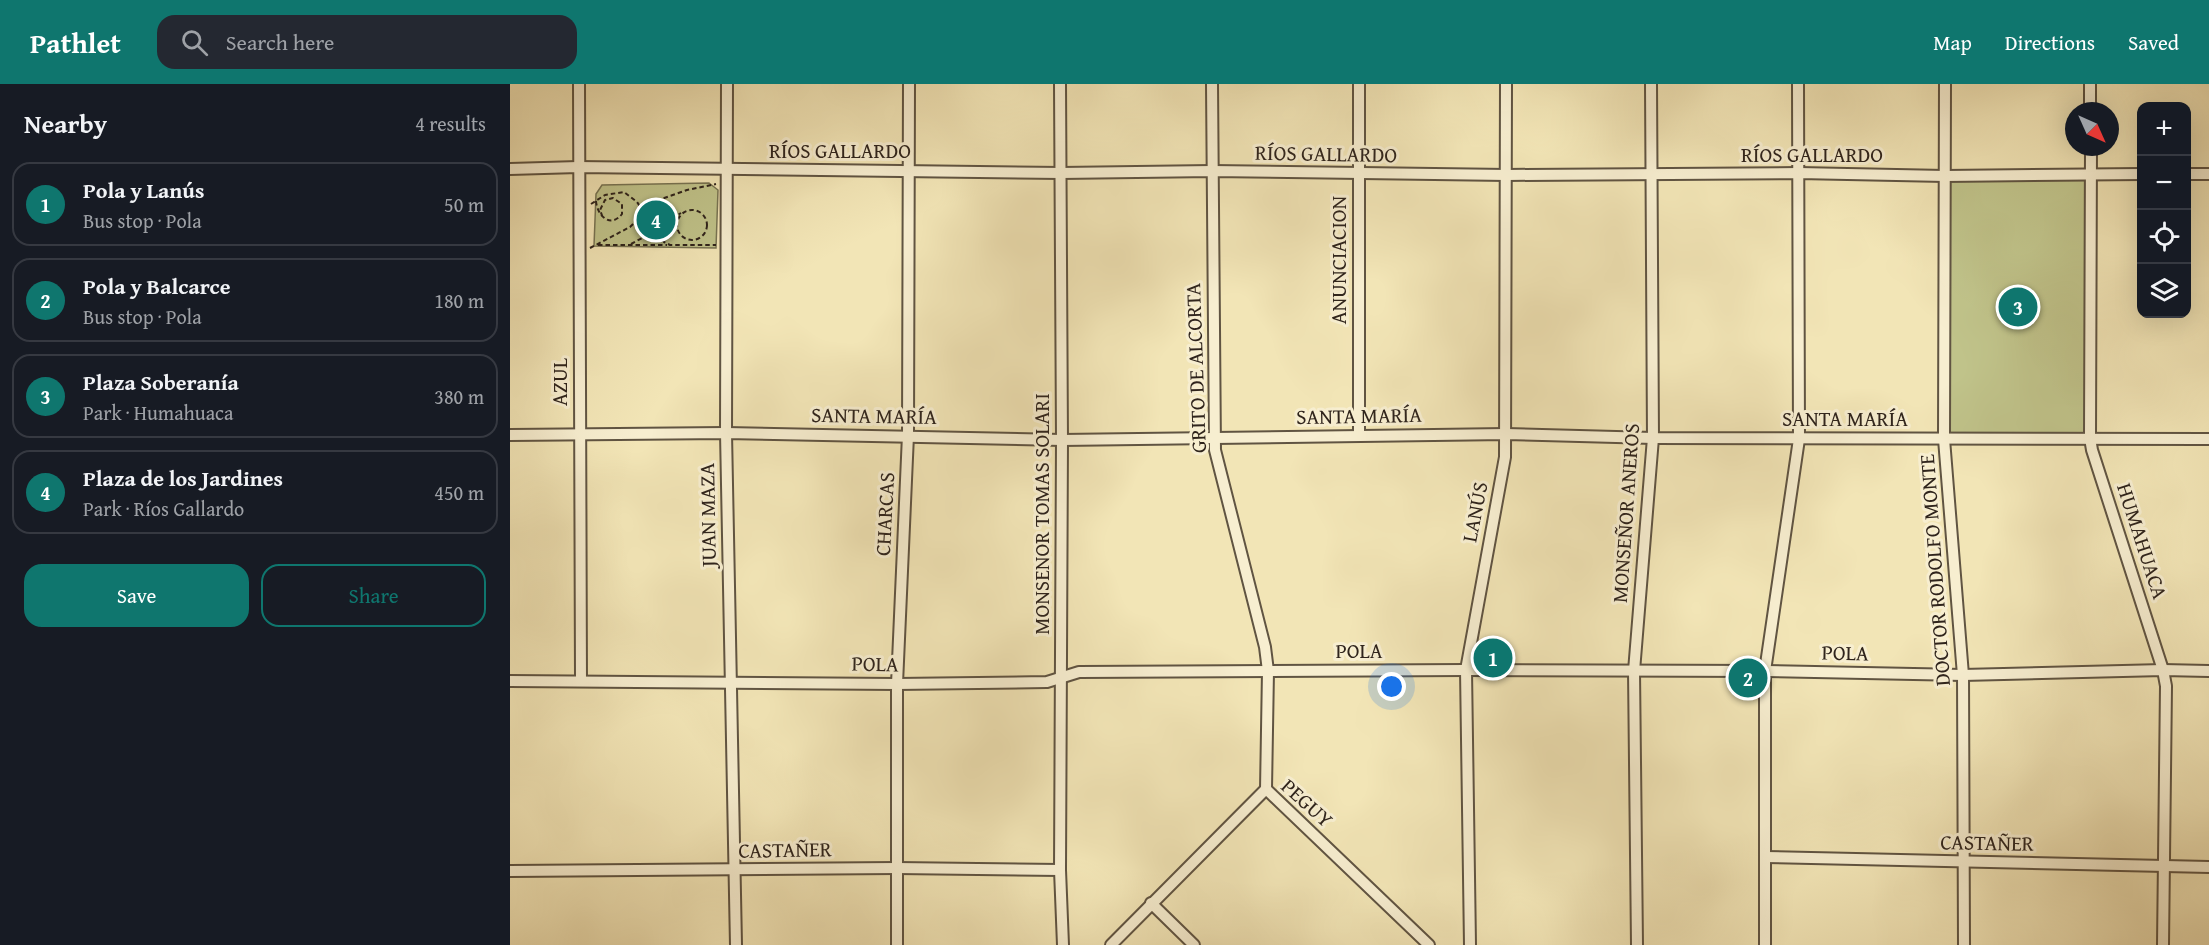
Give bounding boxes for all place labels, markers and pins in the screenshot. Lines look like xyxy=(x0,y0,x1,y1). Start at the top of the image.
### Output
pin: 4 xyxy=(636,198,676,242)
pin: 3 xyxy=(1998,284,2038,330)
pin: 1 xyxy=(1474,636,1512,680)
pin: 2 xyxy=(1728,656,1768,700)

